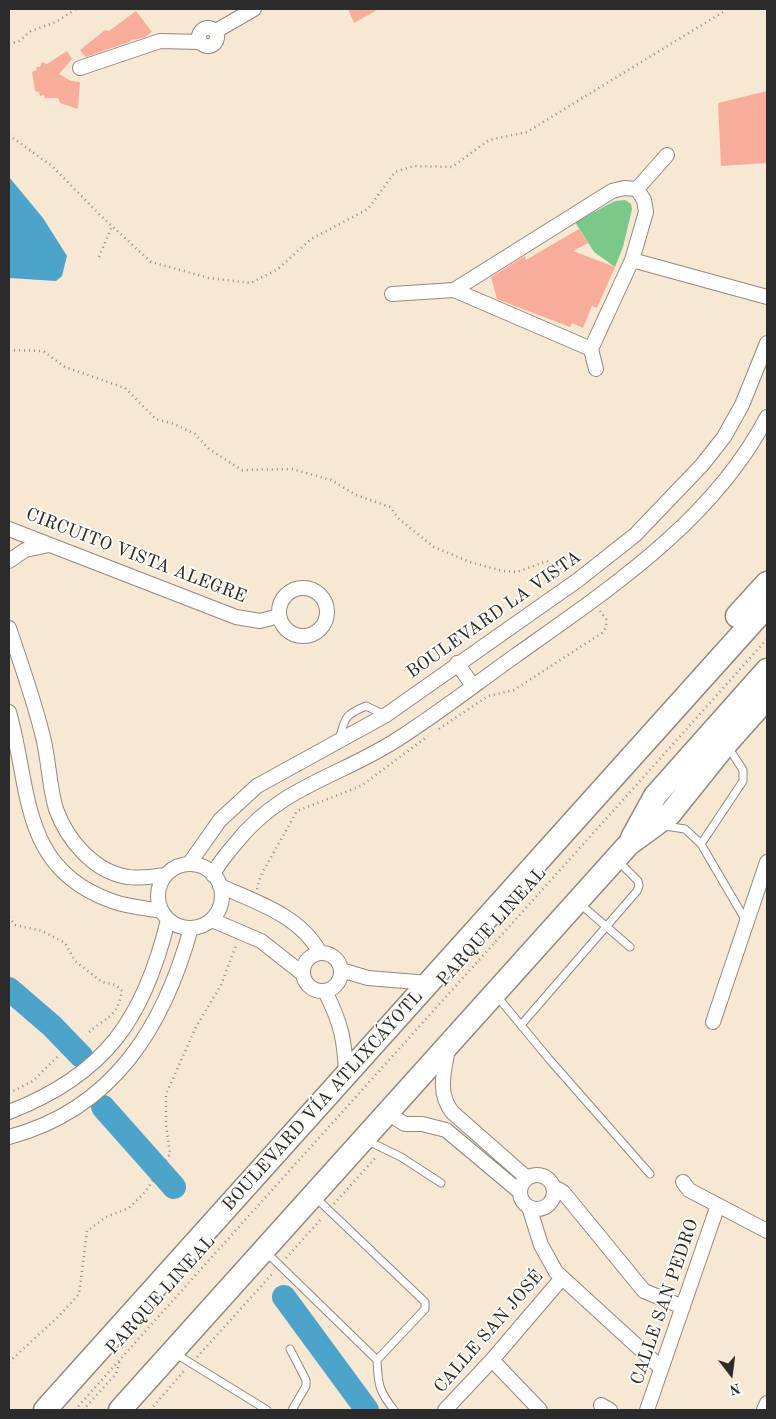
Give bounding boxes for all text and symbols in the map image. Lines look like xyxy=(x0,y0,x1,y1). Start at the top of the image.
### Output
street label: CIRCUITO VISTA ALEGRE xyxy=(23,504,249,608)
street label: BOULEVARD LA VISTA xyxy=(403,546,585,684)
street label: PARQUE LINEAL xyxy=(433,863,551,991)
street label: BOULEVARD VÍA ATLIXCÁYOTL xyxy=(218,986,428,1216)
street label: CALLE SAN PEDRO xyxy=(626,1216,704,1388)
street label: PARQUE LINEAL xyxy=(102,1231,220,1359)
street label: CALLE SAN JOSÉ xyxy=(430,1266,548,1398)
north arrow xyxy=(706,1349,756,1399)
text: N xyxy=(728,1380,742,1397)

